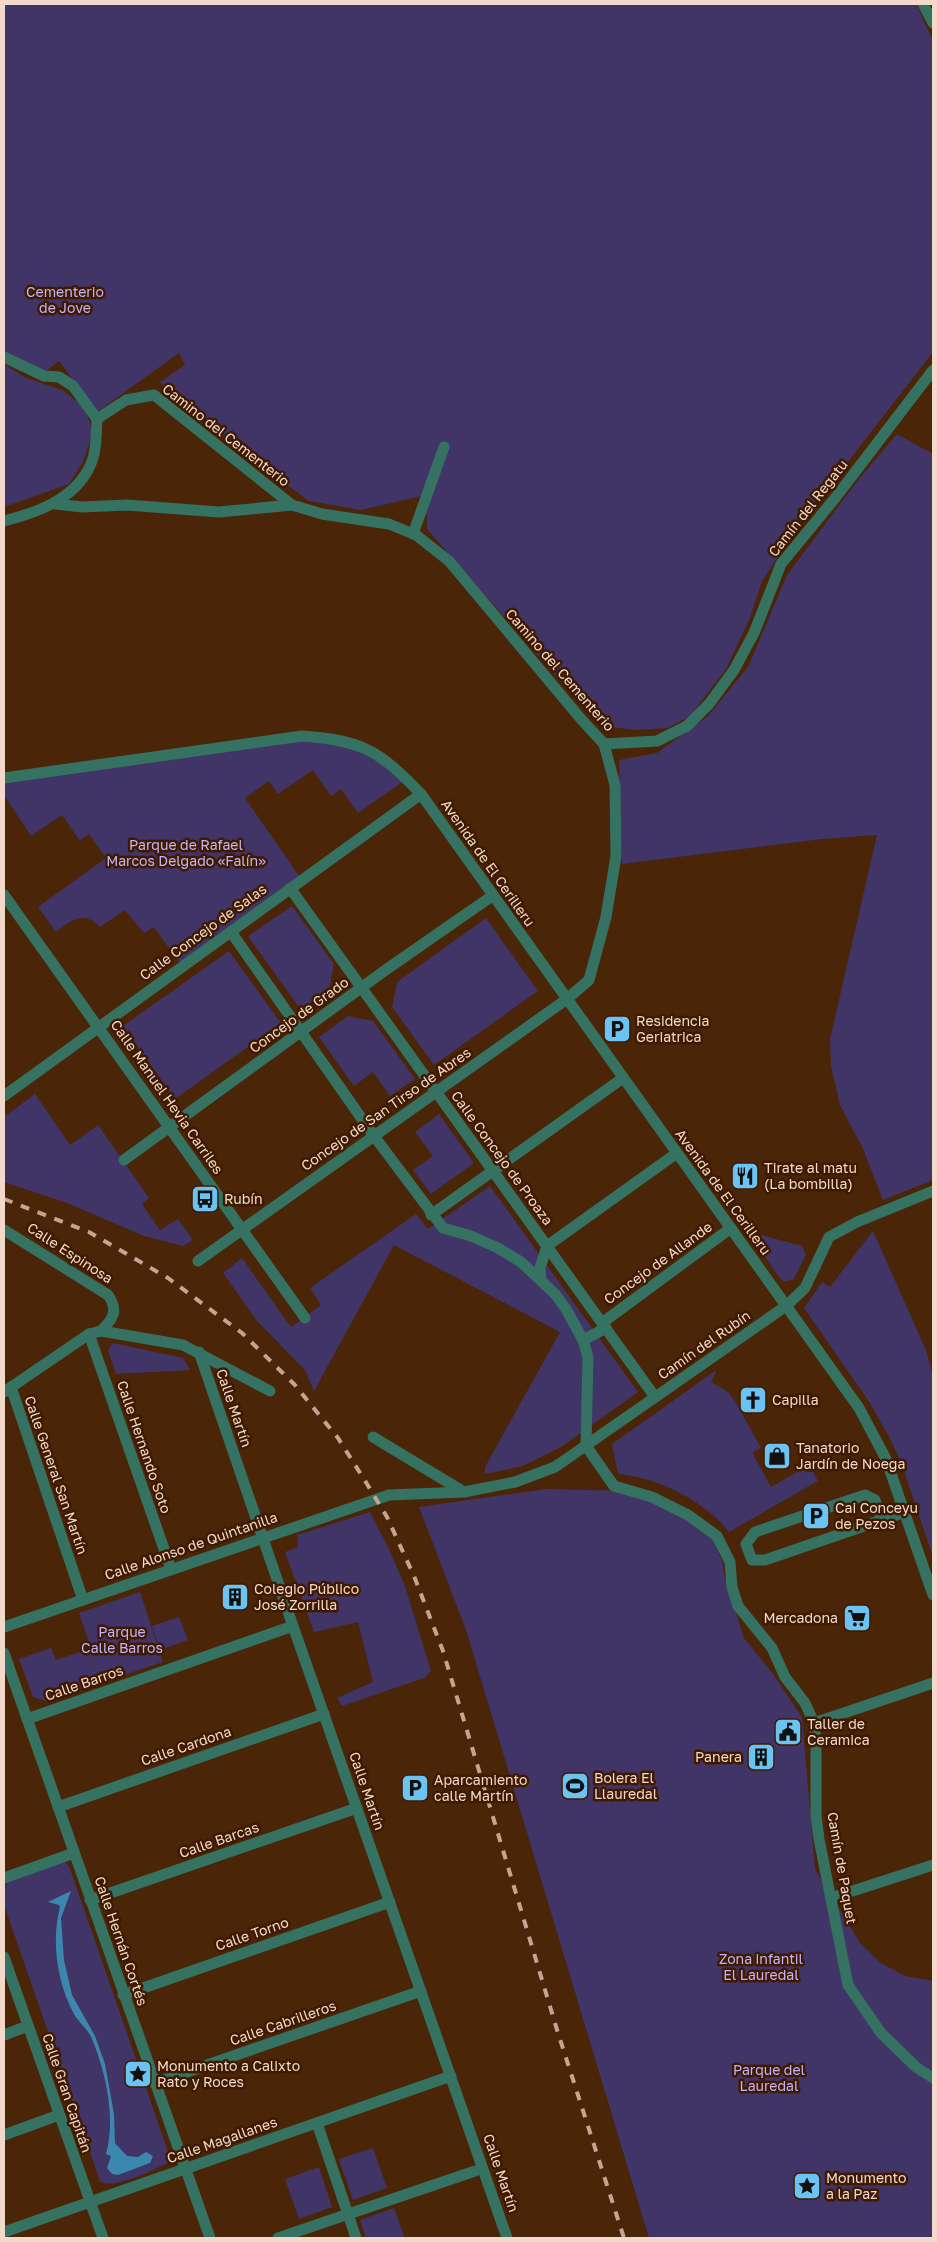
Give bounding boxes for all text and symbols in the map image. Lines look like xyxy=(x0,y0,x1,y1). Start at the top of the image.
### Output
park label: Cementerio de Jove xyxy=(26,283,104,316)
street label: Camino del Cementerio xyxy=(159,380,293,490)
street label: Camín del Regatu xyxy=(764,456,851,560)
street label: Camino del Cementerio xyxy=(503,605,618,734)
street label: Avenida de El Cerilleru xyxy=(438,796,539,929)
park label: Parque de Rafael Marcos Delgado «Falín» xyxy=(106,836,266,869)
street label: Calle Concejo de Salas xyxy=(136,880,269,983)
street label: Concejo de Grado xyxy=(246,973,352,1056)
place label: Residencia Geriatrica xyxy=(636,1012,709,1045)
parking icon: Residencia Geriatrica xyxy=(602,1014,632,1044)
street label: Calle Manuel Hevia Carriles xyxy=(108,1016,227,1177)
street label: Concejo de San Tirso de Abres xyxy=(298,1043,474,1174)
street label: Calle Concejo de Proaza xyxy=(448,1087,557,1228)
street label: Avenida de El Cerilleru xyxy=(672,1126,775,1258)
place label: Tirate al matu (La bombilla) xyxy=(764,1159,857,1192)
restaurant icon: Tirate al matu (La bombilla) xyxy=(730,1161,760,1191)
bus stop icon: Rubín xyxy=(190,1184,220,1214)
place label: Rubín xyxy=(224,1190,263,1207)
street label: Concejo de Allande xyxy=(600,1218,715,1308)
street label: Calle Espinosa xyxy=(24,1219,116,1287)
street label: Camín del Rubín xyxy=(654,1306,753,1383)
street label: Calle Martín xyxy=(213,1367,256,1449)
street label: Calle Hernando Soto xyxy=(114,1378,175,1515)
church icon: Capilla xyxy=(738,1385,768,1415)
place label: Capilla xyxy=(772,1391,819,1408)
street label: Calle General San Martín xyxy=(21,1393,92,1556)
place label: Tanatorio Jardín de Noega xyxy=(796,1439,905,1472)
shop icon: Tanatorio Jardín de Noega xyxy=(762,1441,792,1471)
place label: Cai Conceyu de Pezos xyxy=(835,1499,918,1532)
parking icon: Cai Conceyu de Pezos xyxy=(801,1501,831,1531)
street label: Calle Alonso de Quintanilla xyxy=(102,1508,279,1583)
place label: Colegio Público José Zorrilla xyxy=(254,1580,359,1613)
building icon: Colegio Público José Zorrilla xyxy=(220,1582,250,1612)
supermarket icon: Mercadona xyxy=(842,1603,872,1633)
place label: Mercadona xyxy=(763,1609,838,1626)
park label: Parque Calle Barros xyxy=(81,1623,163,1656)
street label: Calle Barros xyxy=(42,1661,125,1704)
place label: Taller de Ceramica xyxy=(807,1715,870,1748)
public building icon: Taller de Ceramica xyxy=(773,1717,803,1747)
street label: Calle Cardona xyxy=(139,1722,233,1769)
building icon: Panera xyxy=(746,1742,776,1772)
place label: Panera xyxy=(695,1748,742,1765)
street label: Calle Martín xyxy=(346,1750,389,1832)
place label: Bolera El Llauredal xyxy=(594,1769,657,1802)
place label: Aparcamiento calle Martín xyxy=(434,1771,528,1804)
sports icon: Bolera El Llauredal xyxy=(560,1771,590,1801)
parking icon: Aparcamiento calle Martín xyxy=(400,1773,430,1803)
street label: Camín de Paquet xyxy=(824,1810,861,1925)
street label: Calle Barcas xyxy=(177,1818,261,1861)
street label: Calle Hernán Cortés xyxy=(91,1874,152,2008)
street label: Calle Torno xyxy=(213,1913,291,1954)
park label: Zona infantil El Lauredal xyxy=(719,1950,803,1983)
street label: Calle Cabrilleros xyxy=(227,1996,338,2049)
street label: Calle Gran Capitán xyxy=(39,2031,96,2155)
place label: Monumento a Calixto Rato y Roces xyxy=(157,2057,300,2090)
place icon: Monumento a Calixto Rato y Roces xyxy=(123,2059,153,2089)
park label: Parque del Lauredal xyxy=(733,2061,805,2094)
street label: Calle Magallanes xyxy=(165,2113,279,2166)
street label: Calle Martín xyxy=(480,2132,523,2214)
place label: Monumento a la Paz xyxy=(826,2169,907,2202)
place icon: Monumento a la Paz xyxy=(792,2171,822,2201)

